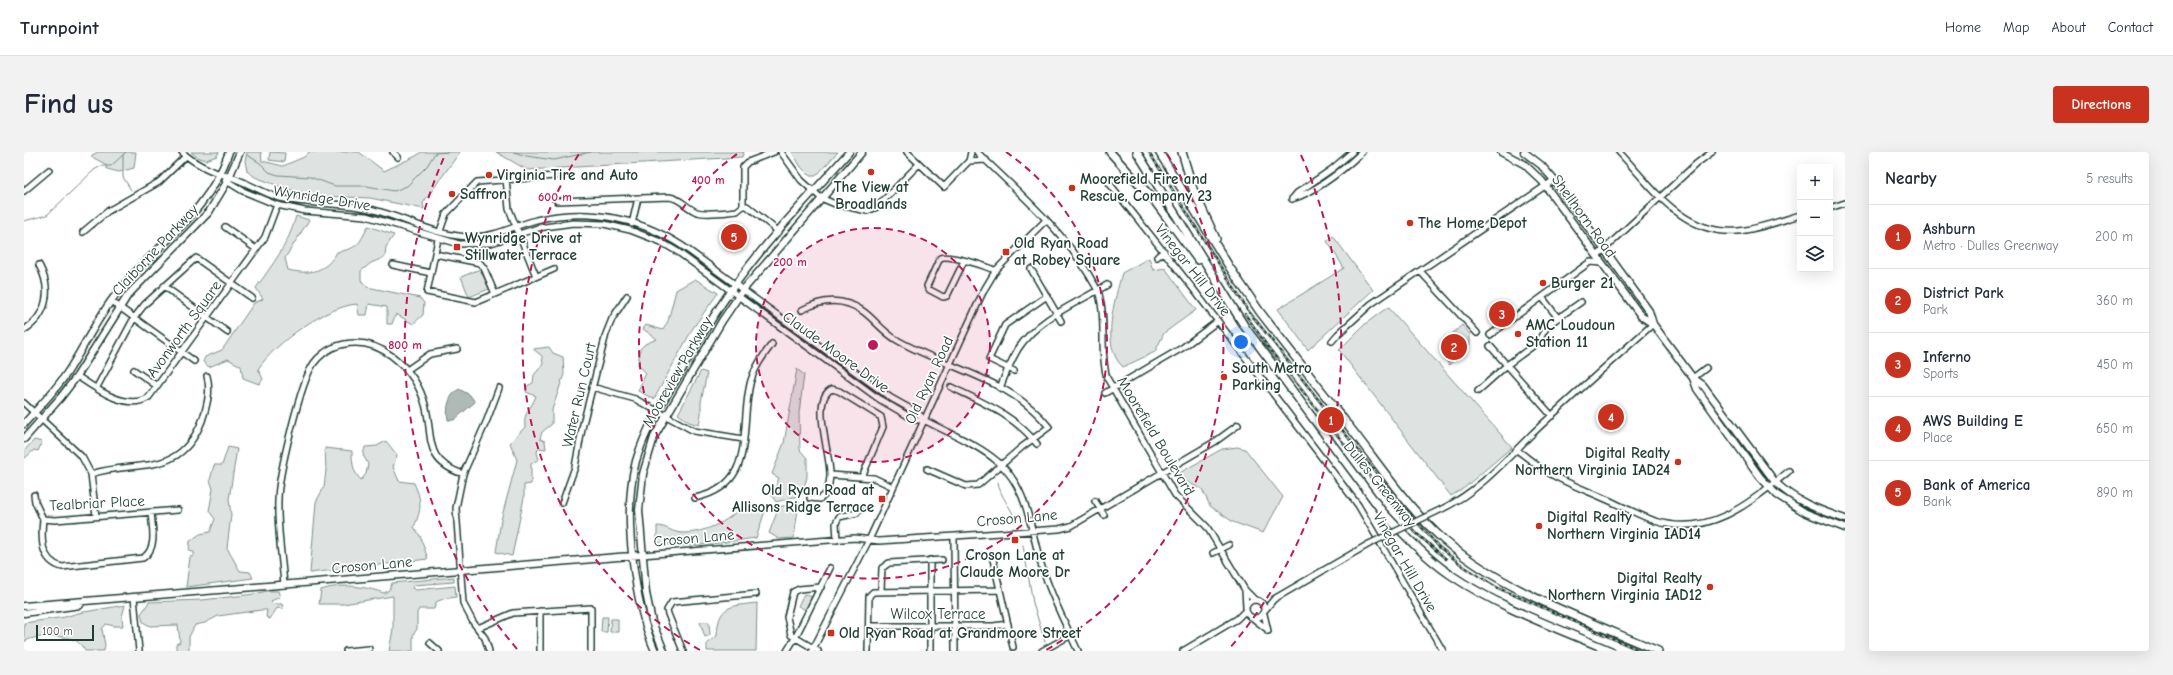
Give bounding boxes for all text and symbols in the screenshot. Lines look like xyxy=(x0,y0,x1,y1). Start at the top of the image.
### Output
text: Turnpoint xyxy=(20,17,99,39)
text: Home xyxy=(1945,19,1981,36)
text: Map xyxy=(2003,19,2029,36)
text: About xyxy=(2051,19,2086,36)
text: Contact xyxy=(2108,19,2153,36)
button: Directions xyxy=(2053,86,2149,123)
text: Find us xyxy=(24,88,113,120)
map controls xyxy=(1797,164,1833,272)
button: + xyxy=(1797,164,1833,200)
place label: Virginia Tire and Auto xyxy=(497,166,638,184)
marker: The View at Broadlands xyxy=(866,167,876,177)
text: Nearby xyxy=(1885,169,1936,188)
marker: Virginia Tire and Auto xyxy=(484,170,494,180)
place label: Moorefield Fire and Rescue, Company 23 xyxy=(1080,170,1212,205)
street label: Shellhorn Road xyxy=(1548,171,1620,261)
text: 5 results xyxy=(2086,171,2133,186)
text: 400 m xyxy=(691,173,725,187)
place label: The View at Broadlands xyxy=(834,178,909,213)
street label: Wynridge Drive xyxy=(272,181,372,215)
marker: Moorefield Fire and Rescue, Company 23 xyxy=(1067,183,1077,193)
place label: Saffron xyxy=(460,185,507,203)
marker: Saffron xyxy=(447,189,457,199)
text: 600 m xyxy=(538,190,572,204)
street label: Claiborne Parkway xyxy=(108,200,202,299)
button: − xyxy=(1797,200,1833,236)
place label: The Home Depot xyxy=(1418,214,1528,232)
marker: The Home Depot xyxy=(1405,218,1415,228)
street label: Vinegar Hill Drive xyxy=(1151,220,1235,320)
text: Ashburn xyxy=(1923,220,1975,238)
pin: 5 xyxy=(721,222,747,252)
place label: Wynridge Drive at Stillwater Terrace xyxy=(465,229,583,264)
text: 1 xyxy=(1895,229,1901,244)
text: 200 m xyxy=(2095,229,2133,244)
place label: Old Ryan Road at Robey Square xyxy=(1014,234,1120,269)
button: layers xyxy=(1797,236,1833,272)
text: Metro · Dulles Greenway xyxy=(1923,238,2058,253)
marker: Wynridge Drive at Stillwater Terrace xyxy=(452,242,462,252)
marker: Old Ryan Road at Robey Square xyxy=(1001,247,1011,257)
text: 200 m xyxy=(773,255,807,269)
place label: Burger 21 xyxy=(1551,274,1614,292)
street label: Avonworth Square xyxy=(143,277,225,381)
marker: Burger 21 xyxy=(1538,278,1548,288)
text: District Park xyxy=(1923,284,2004,302)
text: 2 xyxy=(1895,293,1901,308)
text: 360 m xyxy=(2096,293,2133,308)
pin: 3 xyxy=(1489,299,1515,329)
text: Park xyxy=(1923,302,1948,317)
street label: Claude Moore Drive xyxy=(779,307,893,397)
street label: Mooreview Parkway xyxy=(638,313,716,430)
place label: AMC Loudoun Station 11 xyxy=(1526,316,1615,351)
marker: AMC Loudoun Station 11 xyxy=(1513,329,1523,339)
your location xyxy=(1231,332,1251,352)
pin: 2 xyxy=(1441,332,1467,362)
street label: Old Ryan Road xyxy=(901,333,957,427)
text: 800 m xyxy=(388,338,422,352)
centre of rings xyxy=(866,338,880,352)
street label: Water Run Court xyxy=(558,340,600,449)
text: Inferno xyxy=(1923,348,1971,366)
text: 3 xyxy=(1895,357,1901,372)
text: 450 m xyxy=(2097,357,2133,372)
place label: South Metro Parking xyxy=(1232,359,1312,394)
text: Sports xyxy=(1923,366,1958,381)
marker: South Metro Parking xyxy=(1219,372,1229,382)
street label: Moorefield Boulevard xyxy=(1113,373,1199,499)
pin: 4 xyxy=(1598,402,1624,432)
pin: 1 xyxy=(1318,405,1344,435)
text: AWS Building E xyxy=(1923,412,2023,430)
text: 4 xyxy=(1895,421,1901,436)
text: 650 m xyxy=(2096,421,2133,436)
text: Place xyxy=(1923,430,1953,445)
street label: Dulles Greenway xyxy=(1340,437,1420,531)
place label: Digital Realty Northern Virginia IAD24 xyxy=(1515,444,1670,479)
marker: Digital Realty Northern Virginia IAD24 xyxy=(1673,457,1683,467)
text: Bank of America xyxy=(1923,476,2030,494)
place label: Old Ryan Road at Allisons Ridge Terrace xyxy=(732,481,875,516)
text: 5 xyxy=(1895,485,1901,500)
text: 890 m xyxy=(2096,485,2133,500)
street label: Tealbriar Place xyxy=(49,491,146,514)
marker: Old Ryan Road at Allisons Ridge Terrace xyxy=(877,494,887,504)
text: Bank xyxy=(1923,494,1951,509)
street label: Croson Lane xyxy=(976,505,1059,530)
place label: Digital Realty Northern Virginia IAD14 xyxy=(1547,508,1701,543)
street label: Vinegar Hill Drive xyxy=(1369,509,1441,615)
marker: Digital Realty Northern Virginia IAD14 xyxy=(1534,521,1544,531)
street label: Croson Lane xyxy=(653,525,736,550)
marker: Croson Lane at Claude Moore Dr xyxy=(1010,535,1020,545)
place label: Croson Lane at Claude Moore Dr xyxy=(960,546,1070,581)
street label: Croson Lane xyxy=(331,552,414,577)
place label: Digital Realty Northern Virginia IAD12 xyxy=(1548,569,1702,604)
marker: Digital Realty Northern Virginia IAD12 xyxy=(1705,582,1715,592)
street label: Wilcox Terrace xyxy=(891,605,986,623)
scale bar xyxy=(36,623,94,642)
place label: Old Ryan Road at Grandmoore Street xyxy=(839,624,1082,642)
text: 100 m xyxy=(42,625,73,638)
marker: Old Ryan Road at Grandmoore Street xyxy=(826,628,836,638)

